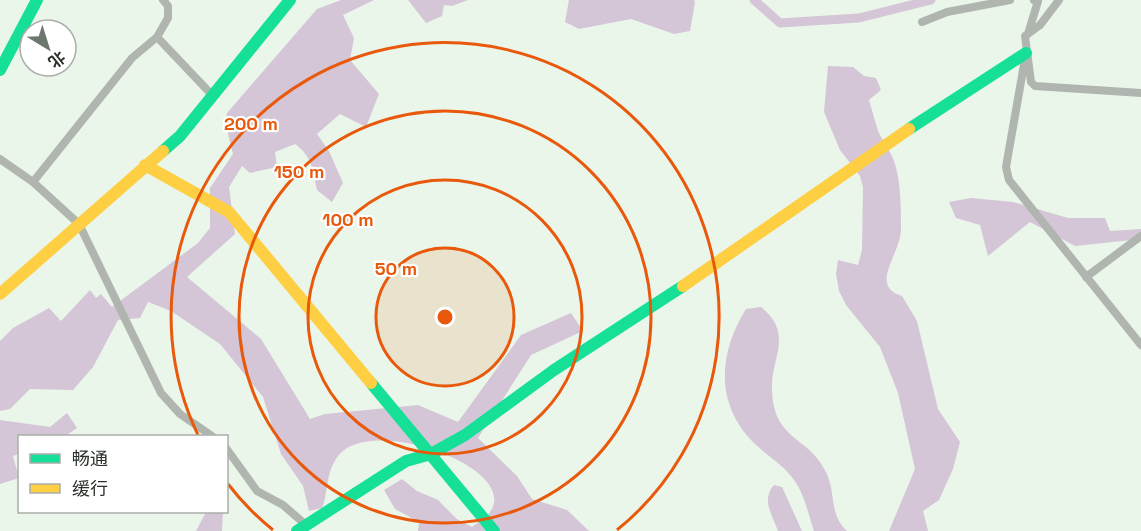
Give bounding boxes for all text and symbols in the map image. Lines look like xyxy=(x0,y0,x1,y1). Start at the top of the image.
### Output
north arrow xyxy=(18,18,78,78)
text: 北 xyxy=(44,46,70,73)
text: 200 m xyxy=(224,112,278,135)
text: 150 m xyxy=(274,160,324,183)
text: 100 m xyxy=(322,208,374,231)
text: 50 m xyxy=(375,257,417,280)
centre of rings xyxy=(435,307,455,327)
legend xyxy=(18,435,228,513)
text: 畅通 xyxy=(72,447,108,470)
text: 缓行 xyxy=(72,477,108,500)

